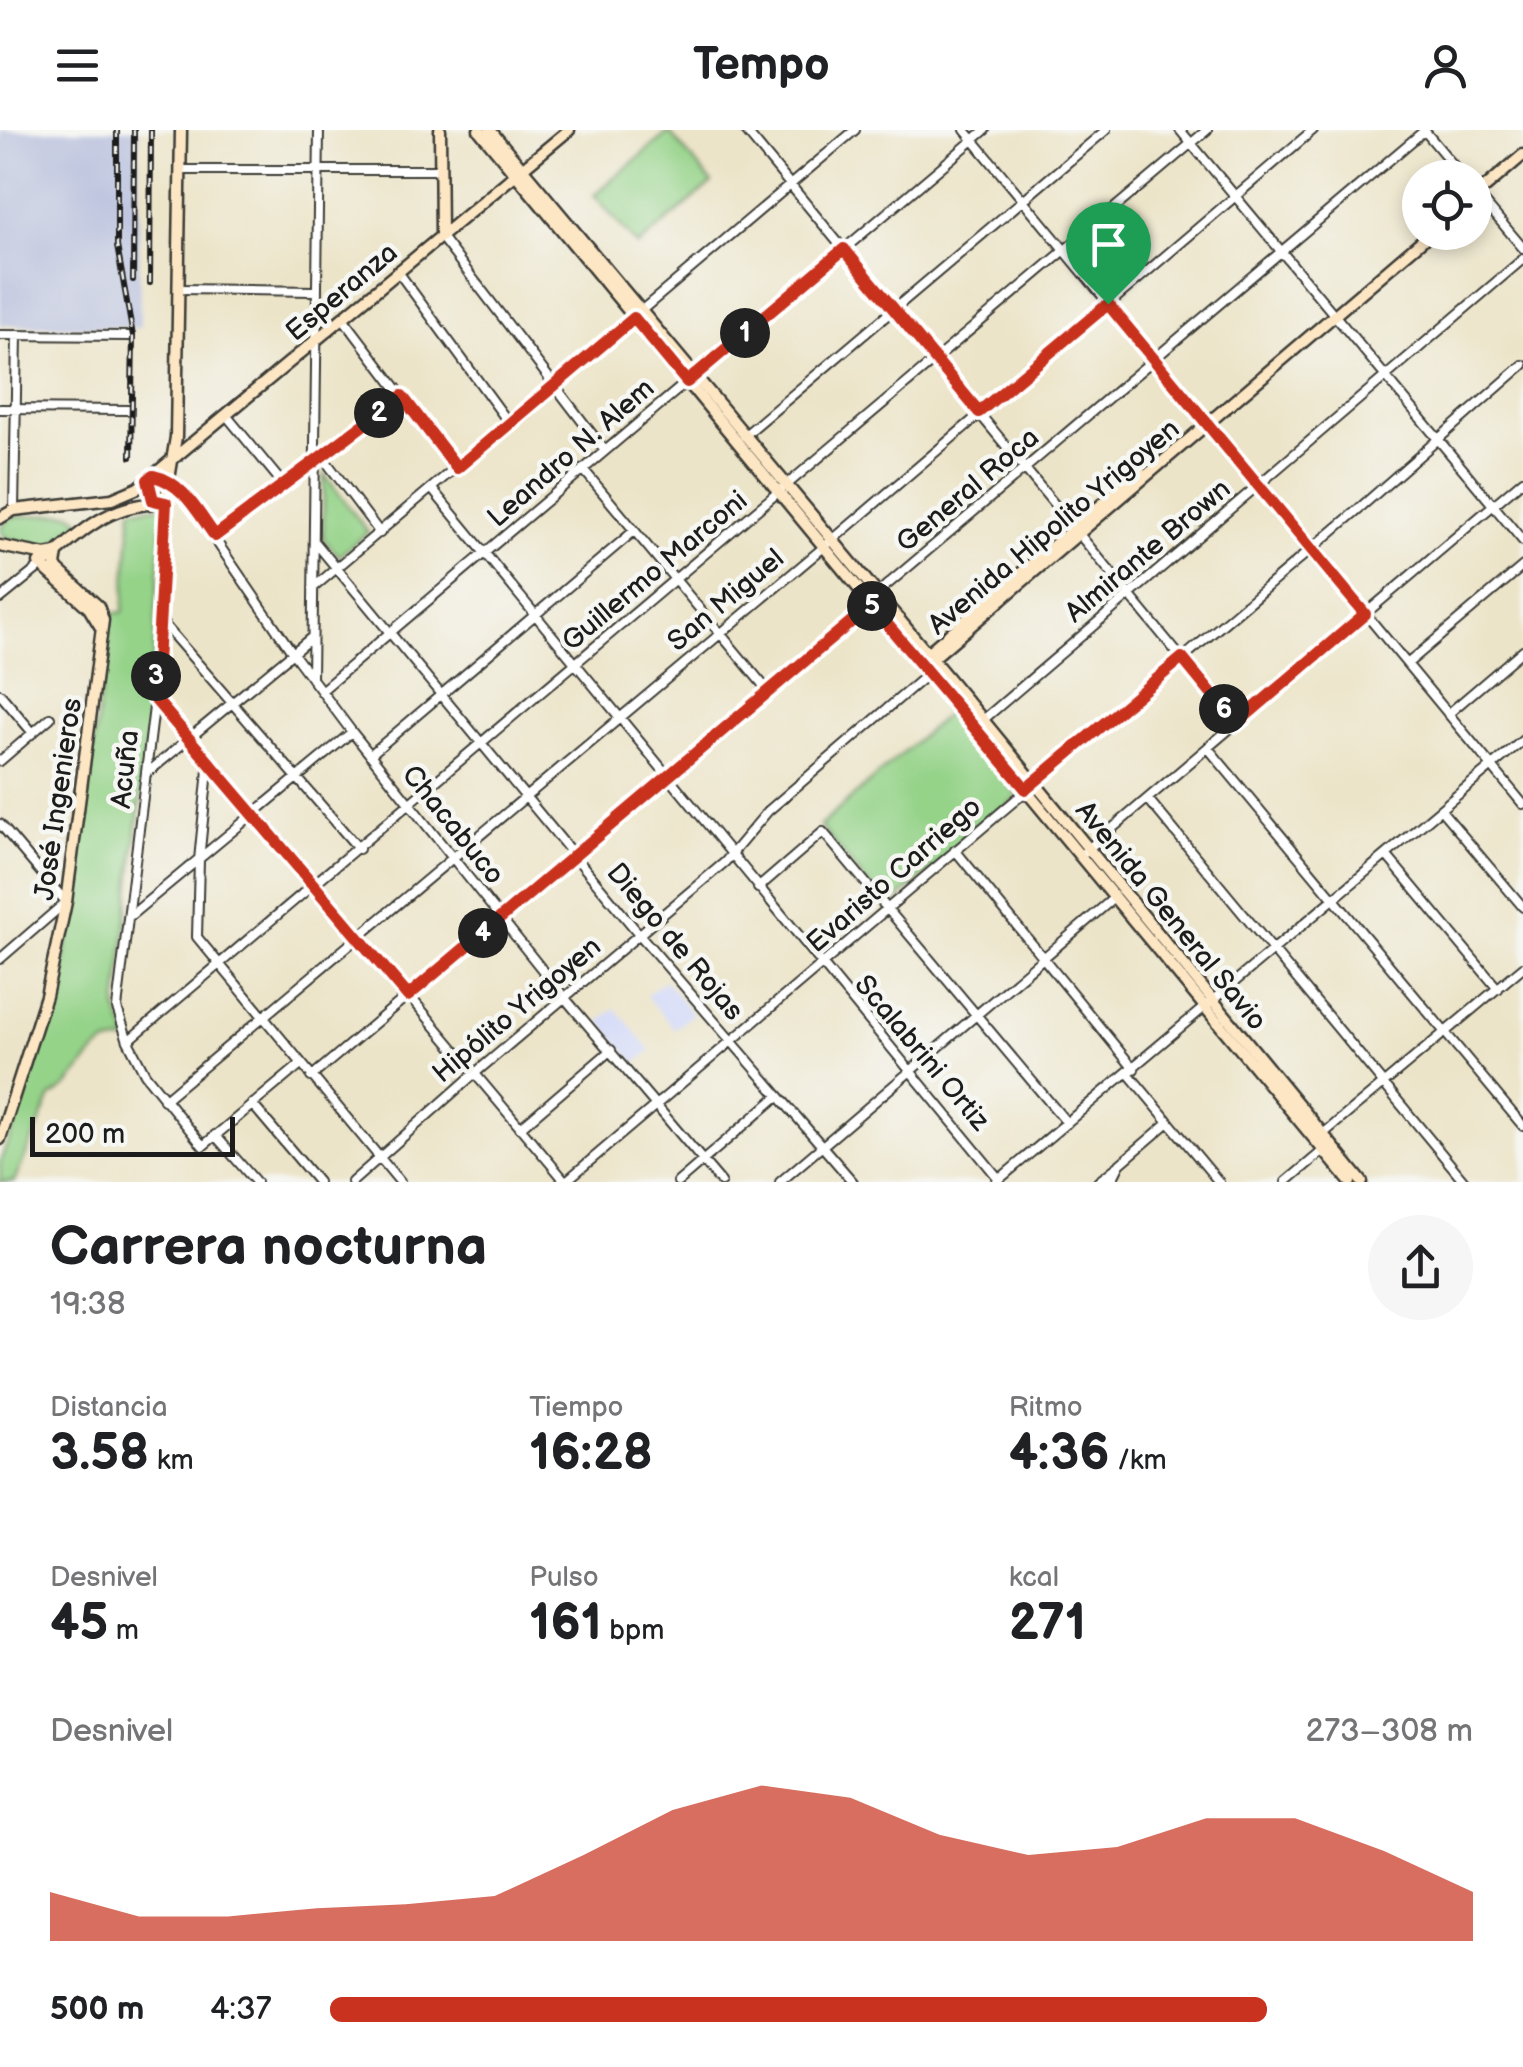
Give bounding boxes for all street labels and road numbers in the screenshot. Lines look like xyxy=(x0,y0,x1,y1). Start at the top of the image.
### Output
street label: Esperanza xyxy=(280,236,404,348)
street label: Leandro N. Alem xyxy=(481,372,661,534)
street label: Avenida Hipolito Yrigoyen xyxy=(922,412,1186,642)
street label: General Roca xyxy=(890,421,1046,559)
street label: Almirante Brown xyxy=(1059,473,1237,630)
street label: Guillermo Marconi xyxy=(556,484,754,658)
street label: San Miguel xyxy=(661,542,791,658)
street label: José Ingenieros xyxy=(28,696,89,902)
street label: Acuña xyxy=(105,728,146,810)
street label: Chacabuco xyxy=(395,759,511,891)
street label: Evaristo Carriego xyxy=(800,790,988,960)
street label: Avenida General Savio xyxy=(1068,795,1273,1037)
street label: Diego de Rojas xyxy=(600,857,750,1027)
street label: Hipólito Yrigoyen xyxy=(426,930,608,1090)
street label: Scalabrini Ortiz xyxy=(847,969,997,1138)

